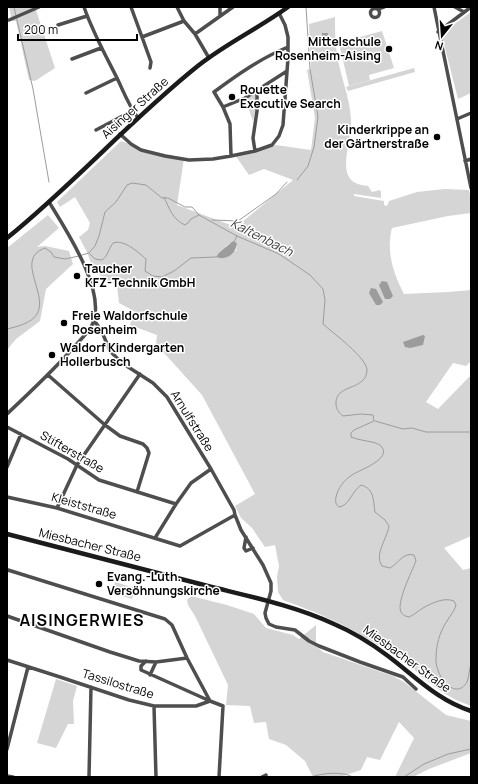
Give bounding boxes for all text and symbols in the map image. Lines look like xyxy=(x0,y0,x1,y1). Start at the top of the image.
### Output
scale bar xyxy=(18,16,137,42)
north arrow xyxy=(422,16,462,56)
text: 200 m xyxy=(24,21,58,38)
place label: Mittelschule Rosenheim-Aising xyxy=(275,33,381,64)
text: N xyxy=(433,38,445,54)
marker: Mittelschule Rosenheim-Aising xyxy=(384,44,394,54)
street label: Aisinger Straße xyxy=(98,73,172,142)
place label: Rouette Executive Search xyxy=(240,81,341,112)
marker: Rouette Executive Search xyxy=(227,92,237,102)
place label: Kinderkrippe an der Gärtnerstraße xyxy=(324,121,429,152)
marker: Kinderkrippe an der Gärtnerstraße xyxy=(432,132,442,142)
water label: Kaltenbach xyxy=(228,214,297,261)
place label: Taucher KFZ-Technik GmbH xyxy=(85,260,195,291)
marker: Taucher KFZ-Technik GmbH xyxy=(72,271,82,281)
place label: Freie Waldorfschule Rosenheim xyxy=(72,307,188,338)
marker: Freie Waldorfschule Rosenheim xyxy=(59,318,69,328)
place label: Waldorf Kindergarten Hollerbusch xyxy=(60,339,184,370)
marker: Waldorf Kindergarten Hollerbusch xyxy=(47,350,57,360)
street label: Arnulfstraße xyxy=(167,387,218,455)
street label: Stifterstraße xyxy=(37,426,107,477)
street label: Kleiststraße xyxy=(50,488,119,523)
street label: Miesbacher Straße xyxy=(37,524,143,565)
place label: Evang.-Luth. Versöhnungskirche xyxy=(107,568,220,599)
marker: Evang.-Luth. Versöhnungskirche xyxy=(94,579,104,589)
district label: AISINGERWIES xyxy=(19,609,145,631)
street label: Miesbacher Straße xyxy=(360,621,455,696)
street label: Tassilostraße xyxy=(80,665,156,703)

